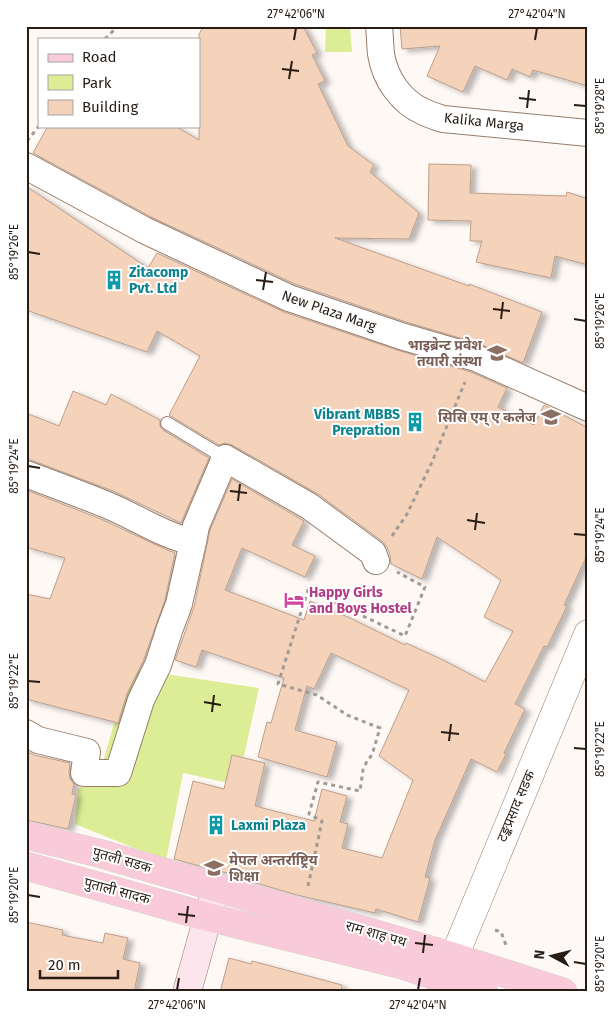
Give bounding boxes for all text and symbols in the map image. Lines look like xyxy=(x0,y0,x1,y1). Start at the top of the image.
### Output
text: 27°42'06"N xyxy=(267,7,325,21)
text: 27°42'04"N xyxy=(508,7,566,21)
legend xyxy=(38,38,200,128)
text: Road xyxy=(82,48,117,66)
text: Park xyxy=(82,74,112,92)
text: 85°19'28"E xyxy=(593,78,607,134)
text: Building xyxy=(82,98,138,116)
street label: Kalika Marga xyxy=(443,109,525,135)
text: 85°19'26"E xyxy=(7,224,21,280)
place label: Zitacomp Pvt. Ltd xyxy=(129,264,188,297)
building icon: Zitacomp Pvt. Ltd xyxy=(103,269,125,291)
street label: New Plaza Marg xyxy=(280,287,379,335)
text: 85°19'26"E xyxy=(593,293,607,349)
place label: भाइब्रेन्ट प्रवेश तयारी संस्था xyxy=(408,336,483,370)
school or university icon: भाइब्रेन्ट प्रवेश तयारी संस्था xyxy=(486,342,508,364)
place label: Vibrant MBBS Prepration xyxy=(313,406,400,439)
school or university icon: सिसि एम् ए कलेज xyxy=(540,406,562,428)
place label: सिसि एम् ए कलेज xyxy=(438,408,537,426)
building icon: Vibrant MBBS Prepration xyxy=(404,411,426,433)
text: 85°19'24"E xyxy=(7,438,21,494)
text: 85°19'24"E xyxy=(593,507,607,563)
place label: Happy Girls and Boys Hostel xyxy=(309,584,413,617)
hotel icon: Happy Girls and Boys Hostel xyxy=(283,589,305,611)
text: 85°19'22"E xyxy=(7,653,21,709)
text: 85°19'22"E xyxy=(593,721,607,777)
street label: टङ्कप्रसाद सडक xyxy=(493,768,539,844)
building icon: Laxmi Plaza xyxy=(205,814,227,836)
place label: Laxmi Plaza xyxy=(231,817,306,834)
street label: पुतली सडक xyxy=(90,843,154,878)
place label: मेपल अन्तर्राष्ट्रिय शिक्षा xyxy=(229,851,319,885)
school or university icon: मेपल अन्तर्राष्ट्रिय शिक्षा xyxy=(203,857,225,879)
text: 85°19'20"E xyxy=(7,867,21,923)
street label: पुताली सादक xyxy=(82,874,152,909)
street label: राम शाह पथ xyxy=(344,917,409,951)
north arrow xyxy=(526,930,576,980)
text: 85°19'20"E xyxy=(593,936,607,992)
scale bar xyxy=(40,948,118,980)
text: N xyxy=(531,949,549,960)
text: 20 m xyxy=(48,956,81,974)
text: 27°42'06"N xyxy=(148,998,206,1012)
text: 27°42'04"N xyxy=(389,998,447,1012)

